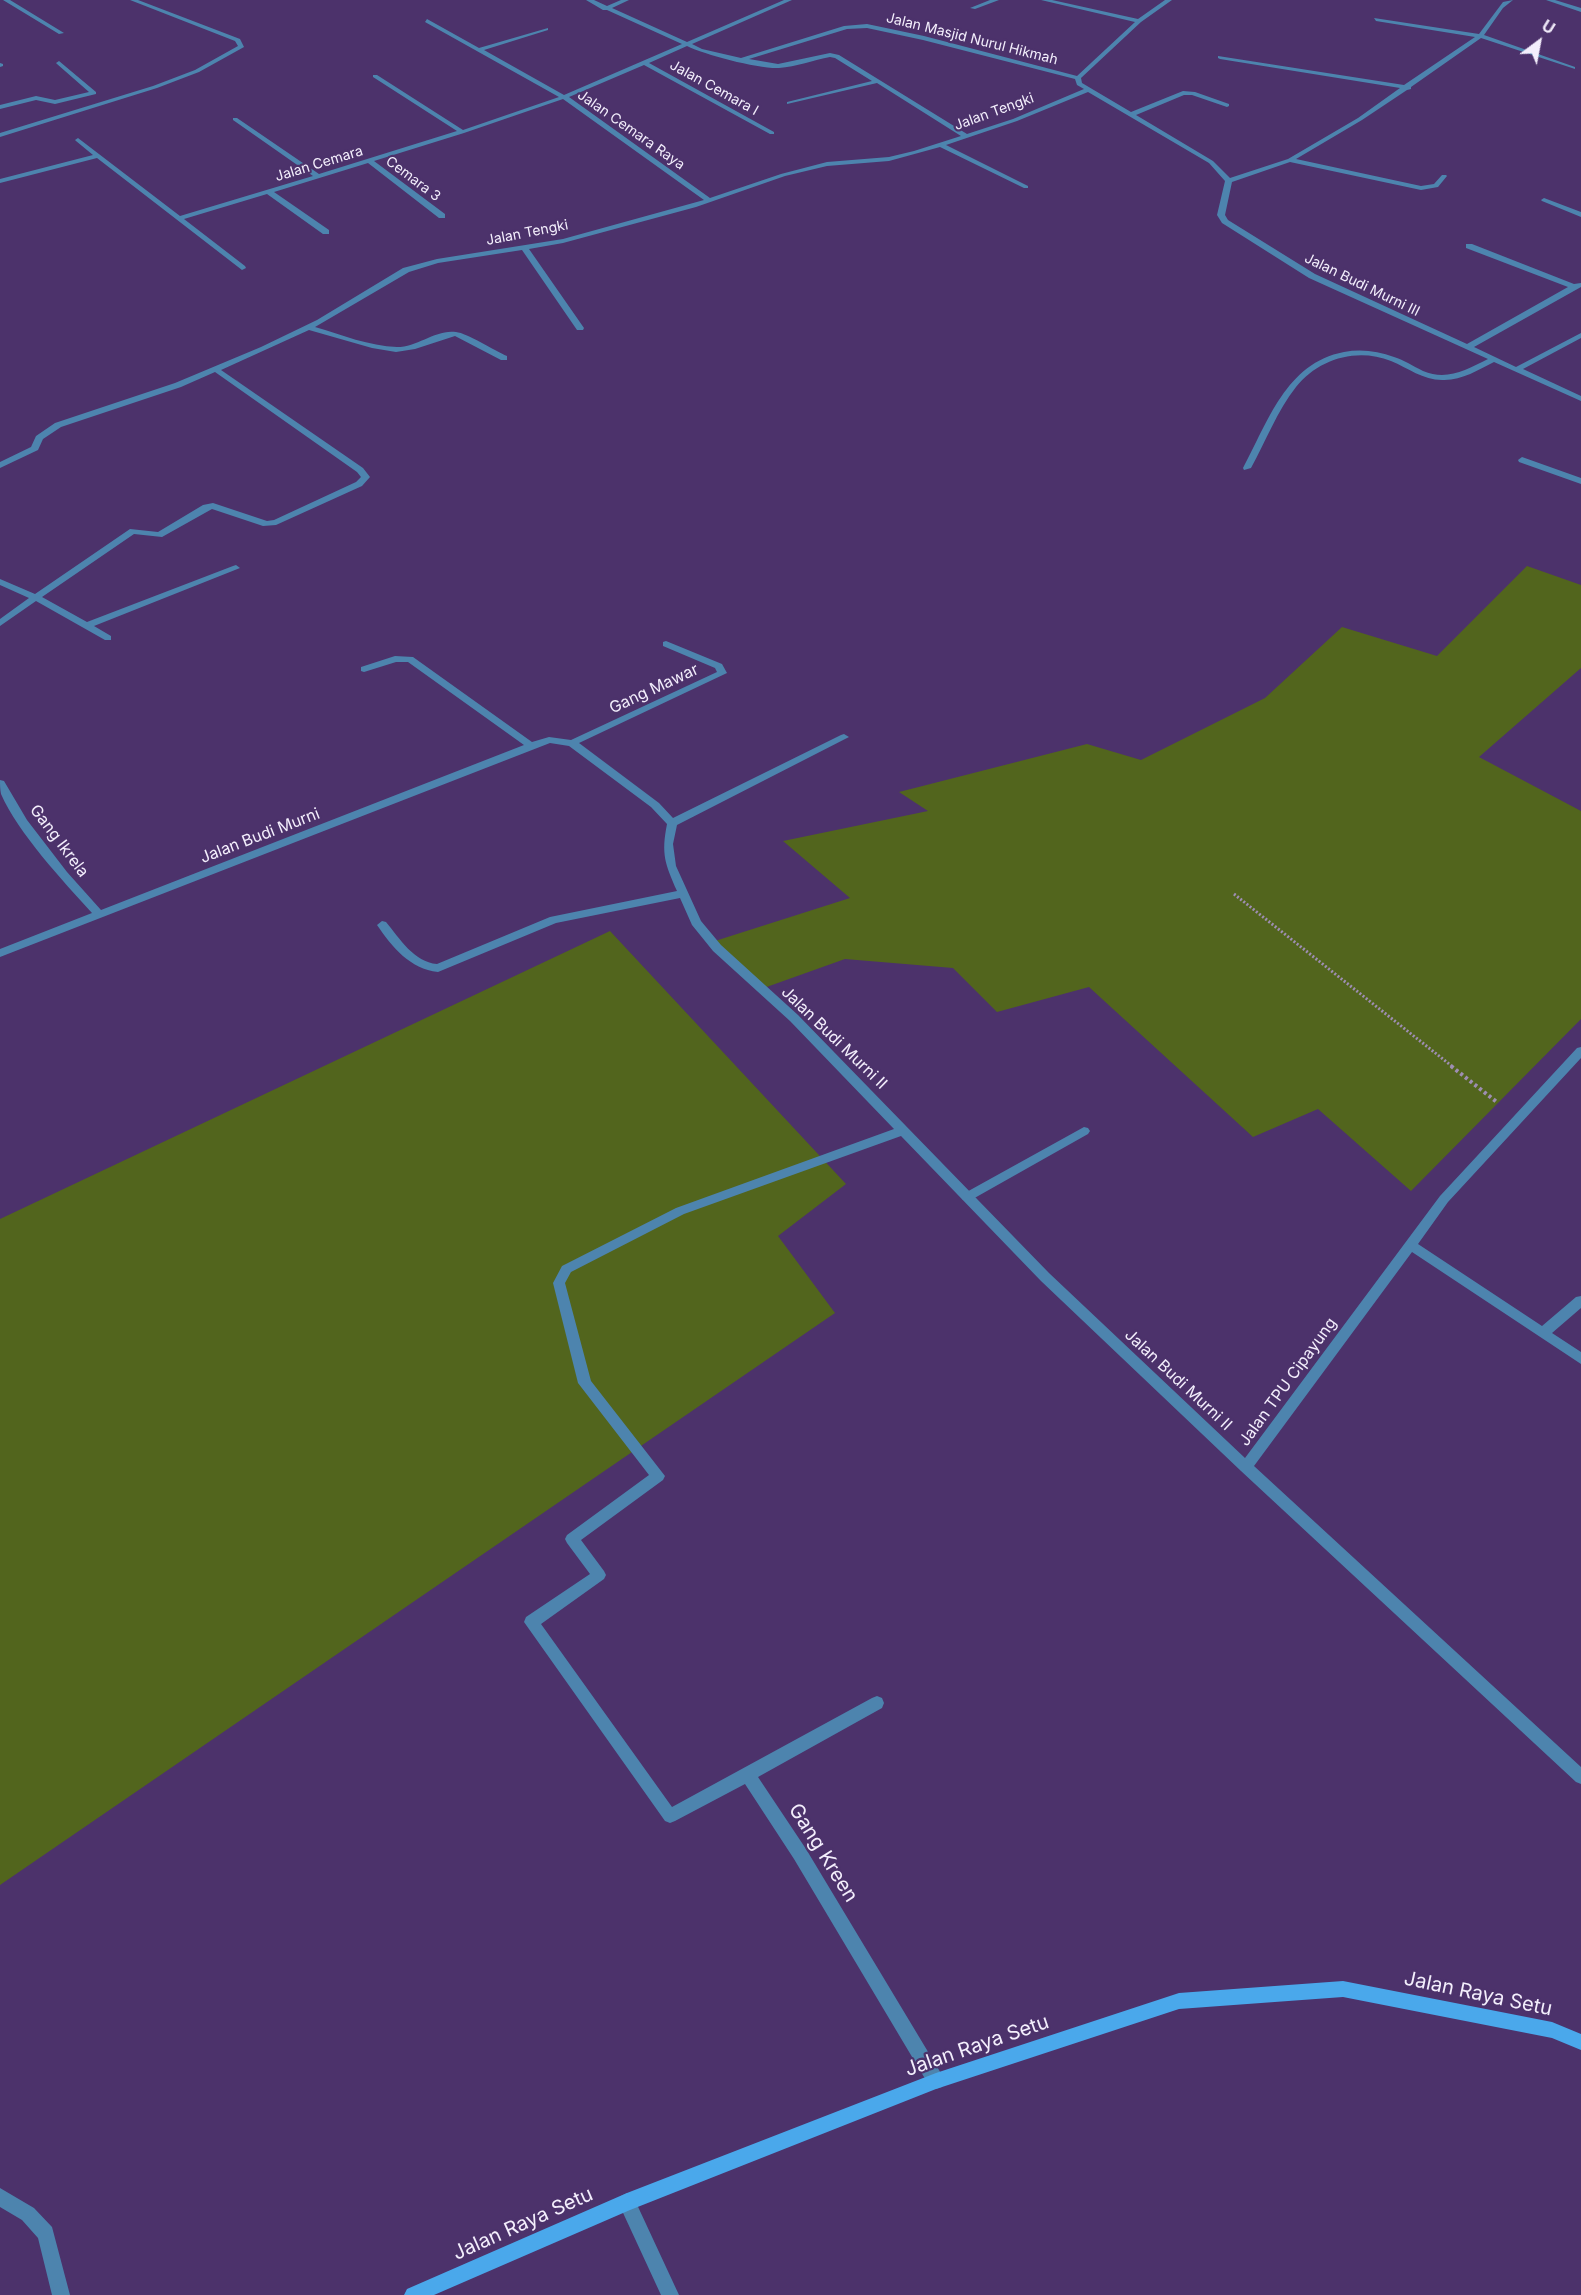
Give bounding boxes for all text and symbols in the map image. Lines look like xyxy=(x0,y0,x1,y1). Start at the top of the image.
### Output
street label: Jalan Masjid Nurul Hikmah xyxy=(885,10,1059,68)
north arrow xyxy=(1509,12,1569,72)
text: U xyxy=(1538,15,1559,38)
street label: Jalan Cemara I xyxy=(667,57,761,119)
street label: Jalan Cemara Raya xyxy=(574,87,688,173)
street label: Jalan Tengki xyxy=(952,90,1036,134)
street label: Jalan Cemara xyxy=(273,143,365,185)
street label: Cemara 3 xyxy=(382,153,444,205)
street label: Jalan Tengki xyxy=(484,217,570,249)
street label: Jalan Budi Murni III xyxy=(1302,250,1422,320)
street label: Gang Mawar xyxy=(606,660,702,718)
street label: Gang Ikrela xyxy=(26,801,92,881)
street label: Jalan Budi Murni xyxy=(197,804,323,868)
street label: Jalan Budi Murni II xyxy=(777,983,891,1093)
street label: Jalan TPU Cipayung xyxy=(1235,1314,1341,1450)
street label: Jalan Budi Murni II xyxy=(1120,1325,1236,1435)
street label: Gang Kreen xyxy=(783,1799,863,1907)
street label: Jalan Raya Setu xyxy=(1402,1967,1554,2021)
street label: Jalan Raya Setu xyxy=(902,2010,1052,2082)
street label: Jalan Raya Setu xyxy=(449,2182,597,2266)

